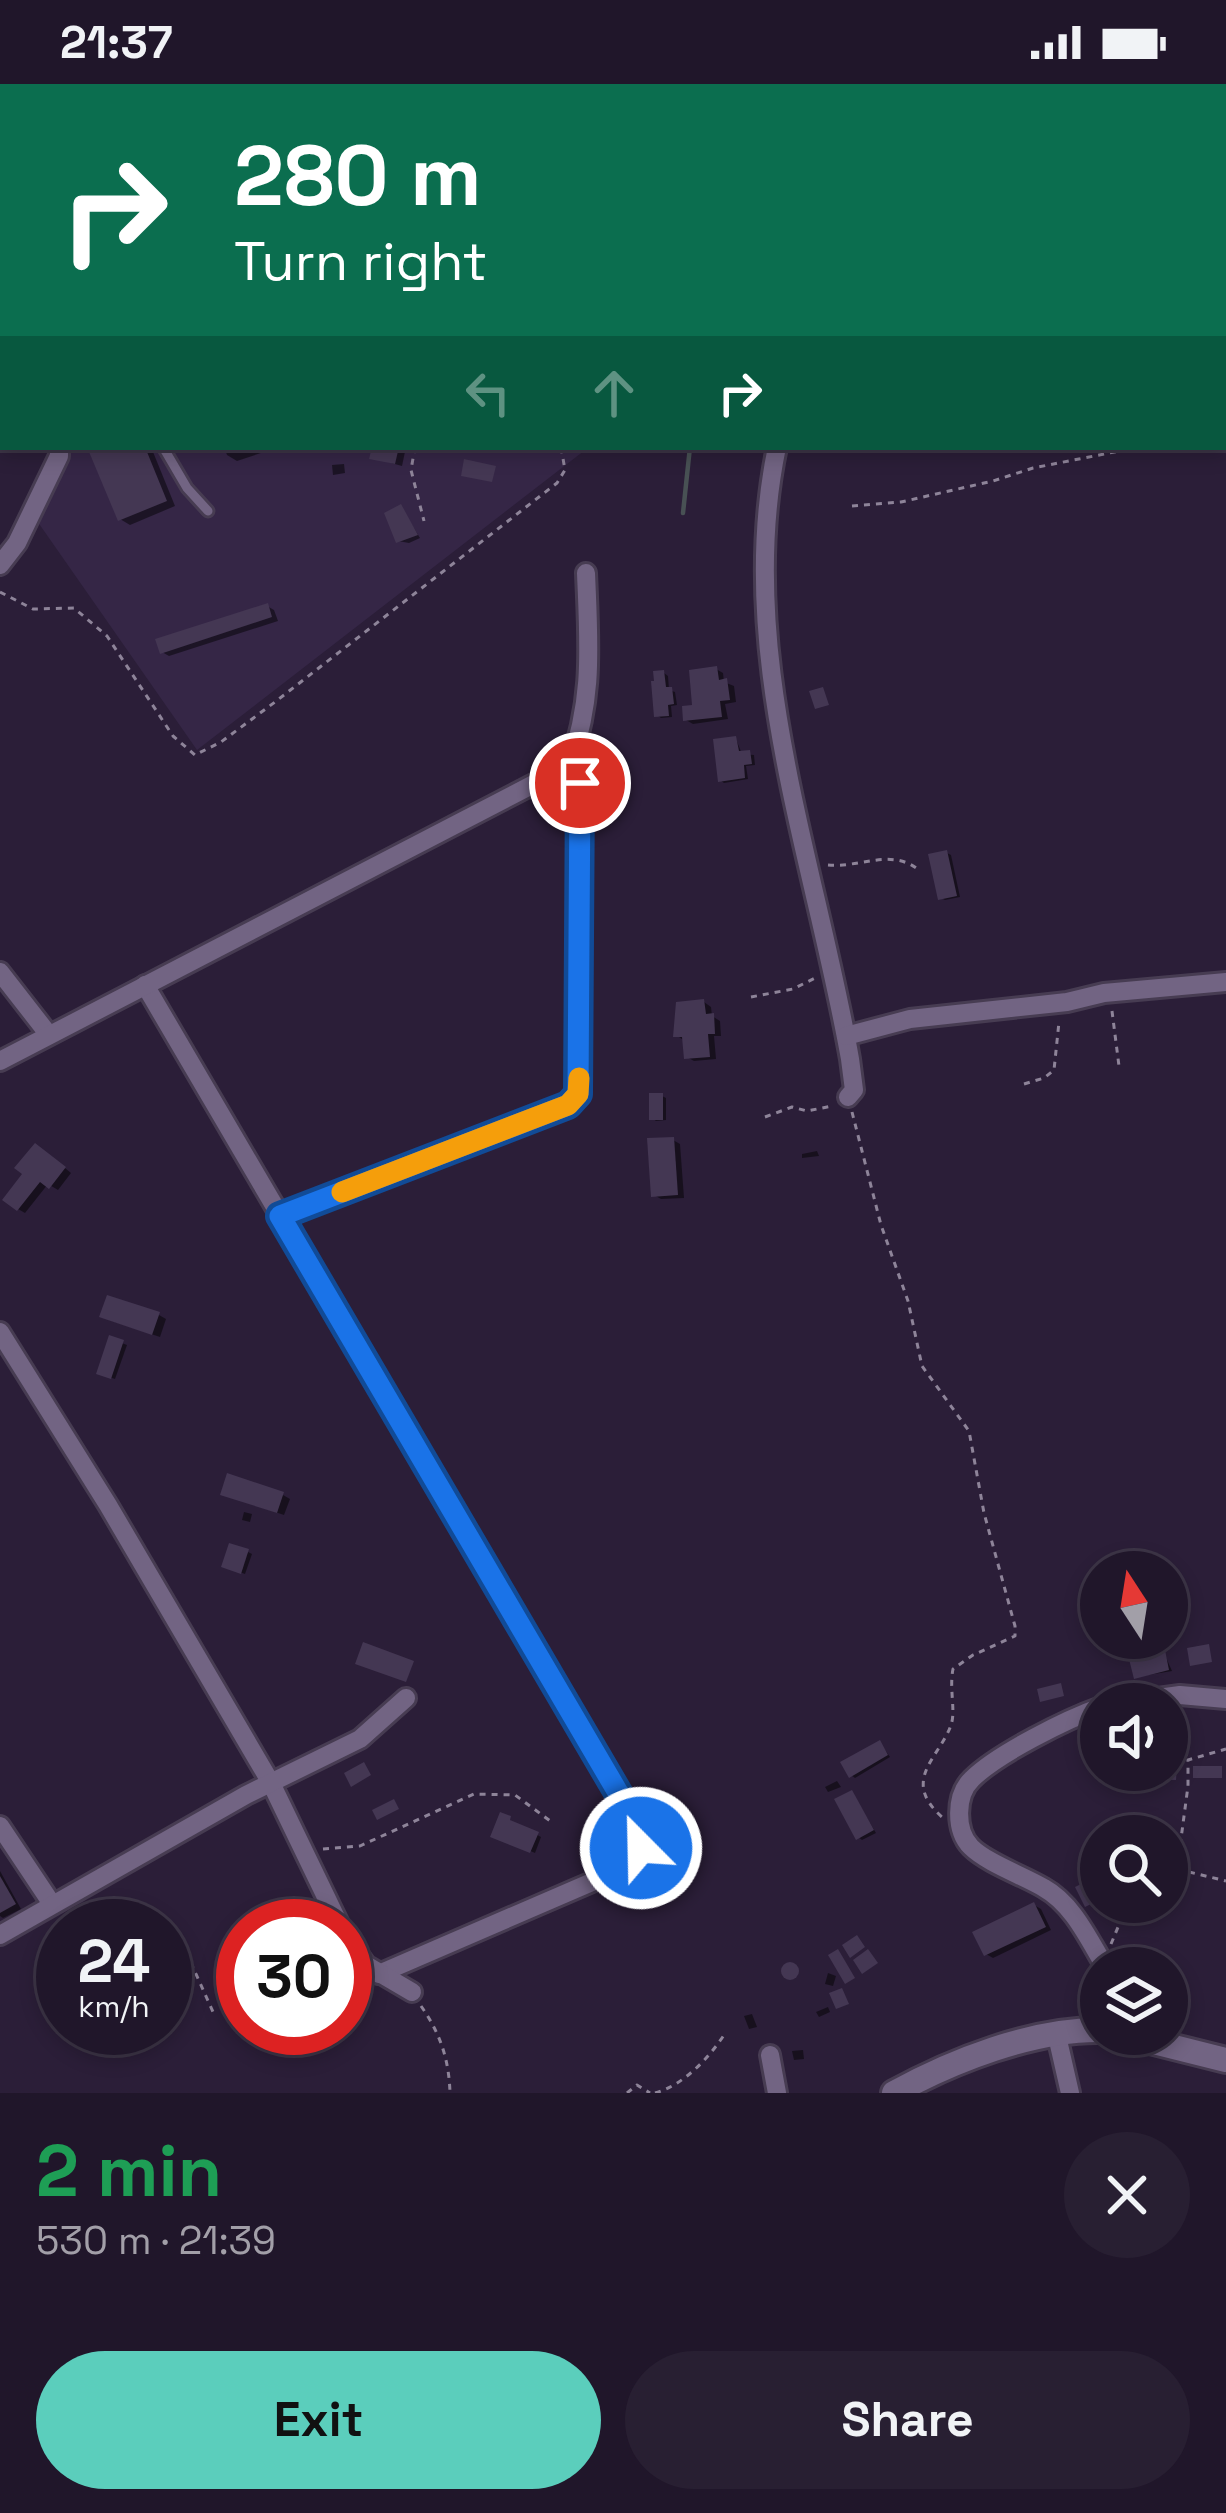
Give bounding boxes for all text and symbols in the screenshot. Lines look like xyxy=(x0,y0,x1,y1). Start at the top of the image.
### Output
text: 21:37 xyxy=(60,14,173,71)
text: 280 m xyxy=(234,122,482,230)
icon: right xyxy=(36,132,192,288)
text: Turn right xyxy=(234,227,487,296)
icon: left xyxy=(455,360,521,426)
icon: ahead xyxy=(581,360,647,426)
icon: right xyxy=(707,360,773,426)
pin xyxy=(529,732,631,834)
icon: arrive xyxy=(547,750,613,816)
north arrow xyxy=(1080,1551,1188,1659)
map controls xyxy=(1080,1551,1188,2055)
button: sound xyxy=(1080,1683,1188,1791)
position arrow xyxy=(578,1785,704,1911)
button: search xyxy=(1080,1815,1188,1923)
speed limit sign: 30 xyxy=(216,1899,372,2055)
text: 24 xyxy=(78,1923,150,2000)
button: layers xyxy=(1080,1947,1188,2055)
text: km/h xyxy=(78,1987,150,2026)
text: 2 min xyxy=(36,2125,222,2217)
button: close xyxy=(1064,2132,1190,2258)
text: 530 m · 21:39 xyxy=(36,2216,276,2265)
button: Exit xyxy=(36,2351,601,2489)
button: Share xyxy=(625,2351,1190,2489)

